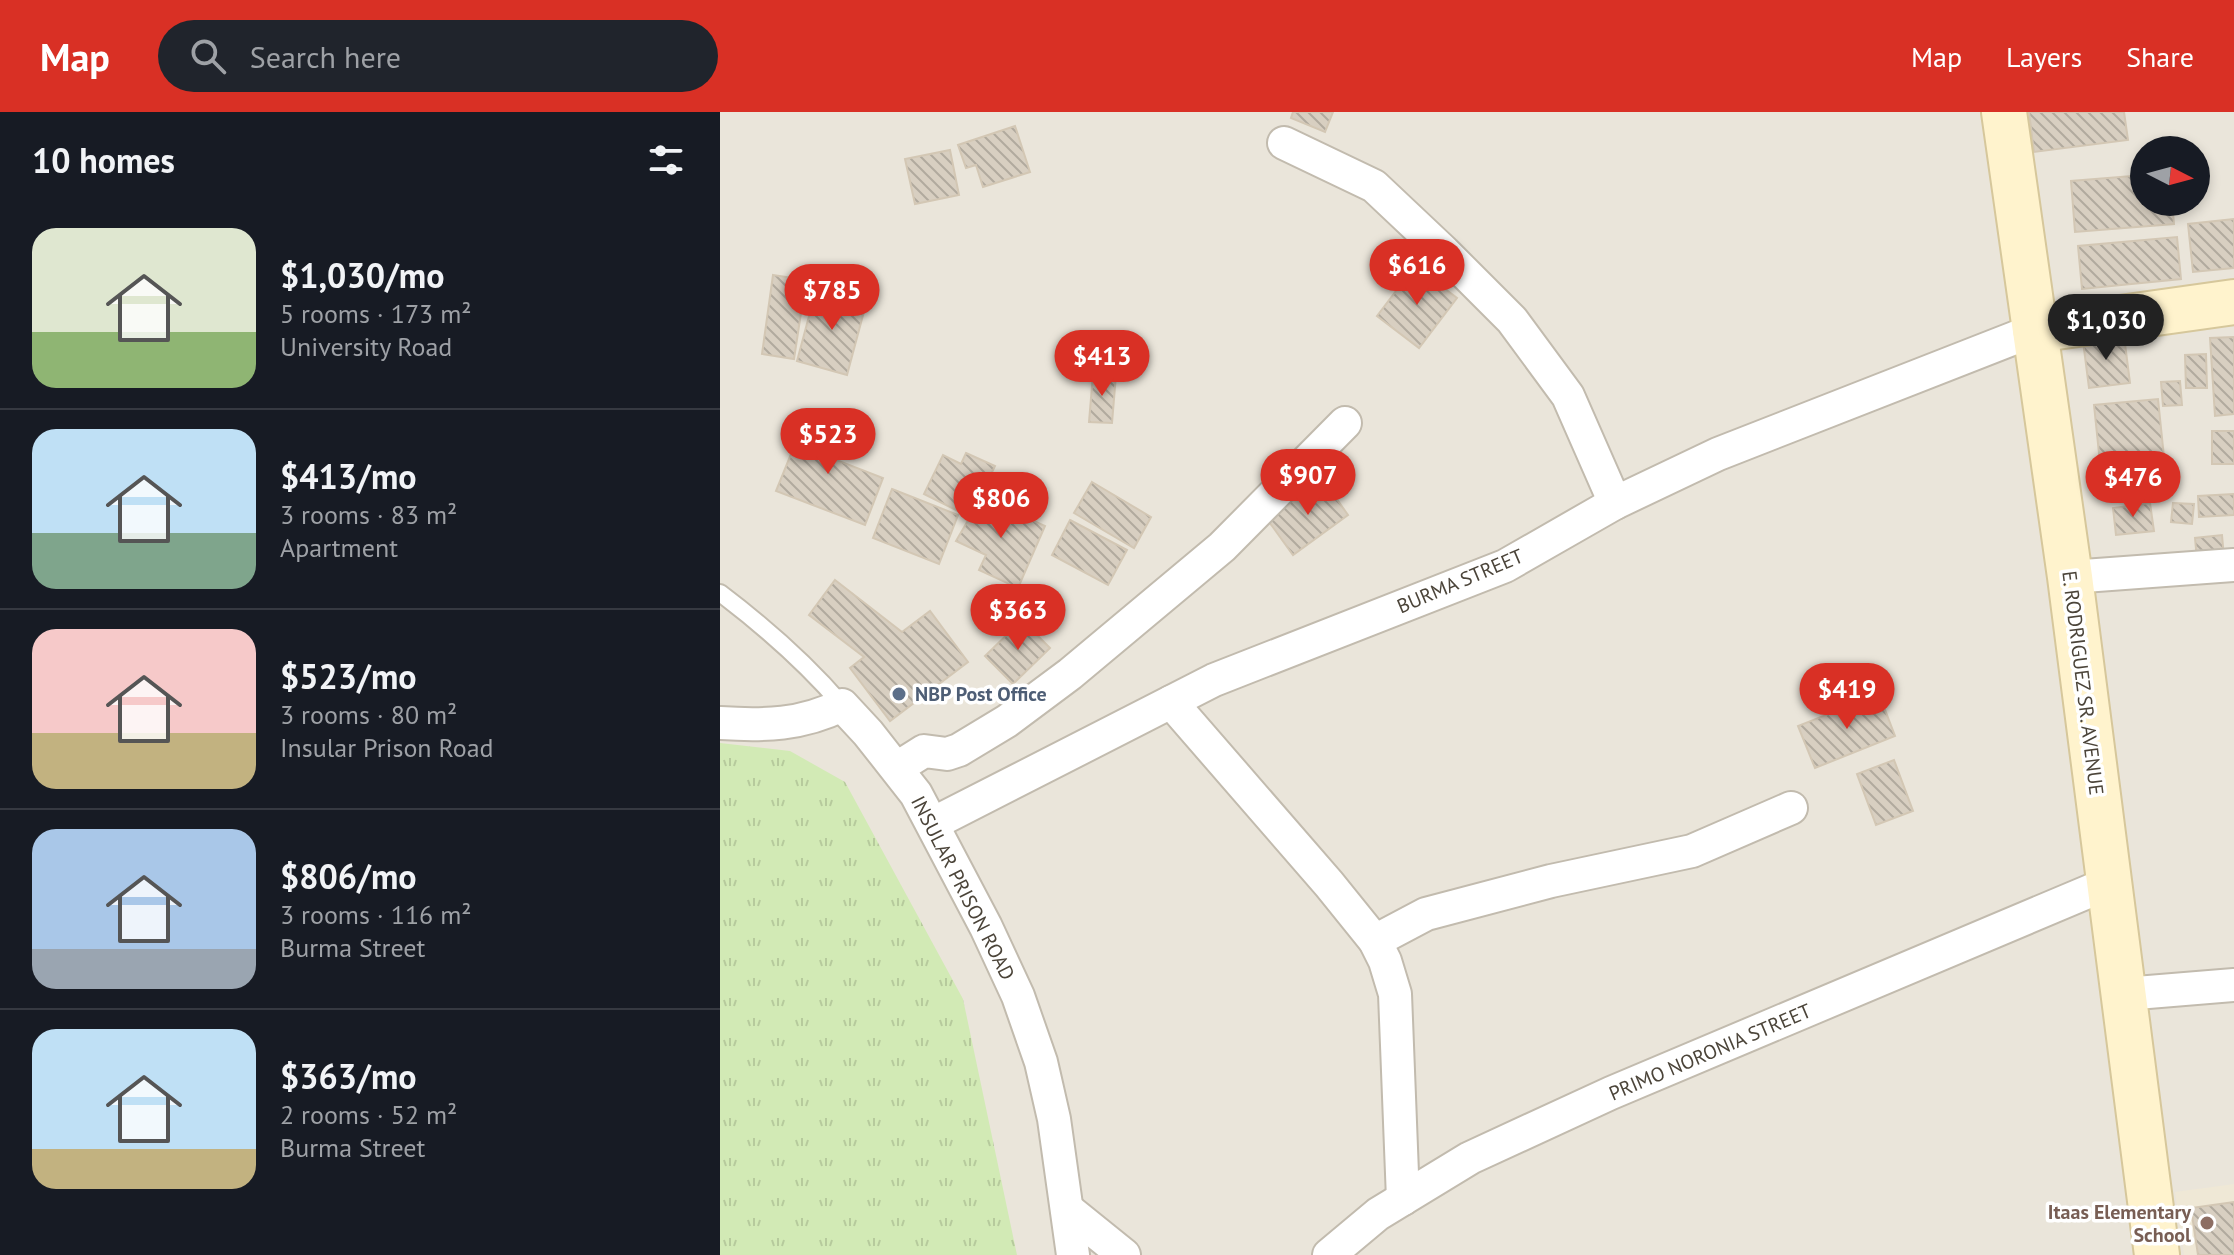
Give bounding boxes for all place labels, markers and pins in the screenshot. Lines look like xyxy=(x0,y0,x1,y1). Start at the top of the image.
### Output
pin: $616 xyxy=(1370,239,1464,307)
pin: $785 xyxy=(785,264,879,332)
pin: $1,030 xyxy=(2041,294,2171,362)
pin: $413 xyxy=(1055,330,1149,398)
pin: $523 xyxy=(781,408,875,476)
pin: $907 xyxy=(1261,449,1355,517)
pin: $476 xyxy=(2086,451,2180,519)
pin: $806 xyxy=(954,472,1048,540)
pin: $363 xyxy=(971,584,1065,652)
pin: $419 xyxy=(1800,663,1894,731)
place label: NBP Post Office xyxy=(915,681,1047,707)
marker: NBP Post Office xyxy=(890,685,908,703)
place label: Itaas Elementary School xyxy=(2048,1199,2191,1248)
marker: Itaas Elementary School xyxy=(2198,1214,2216,1232)

